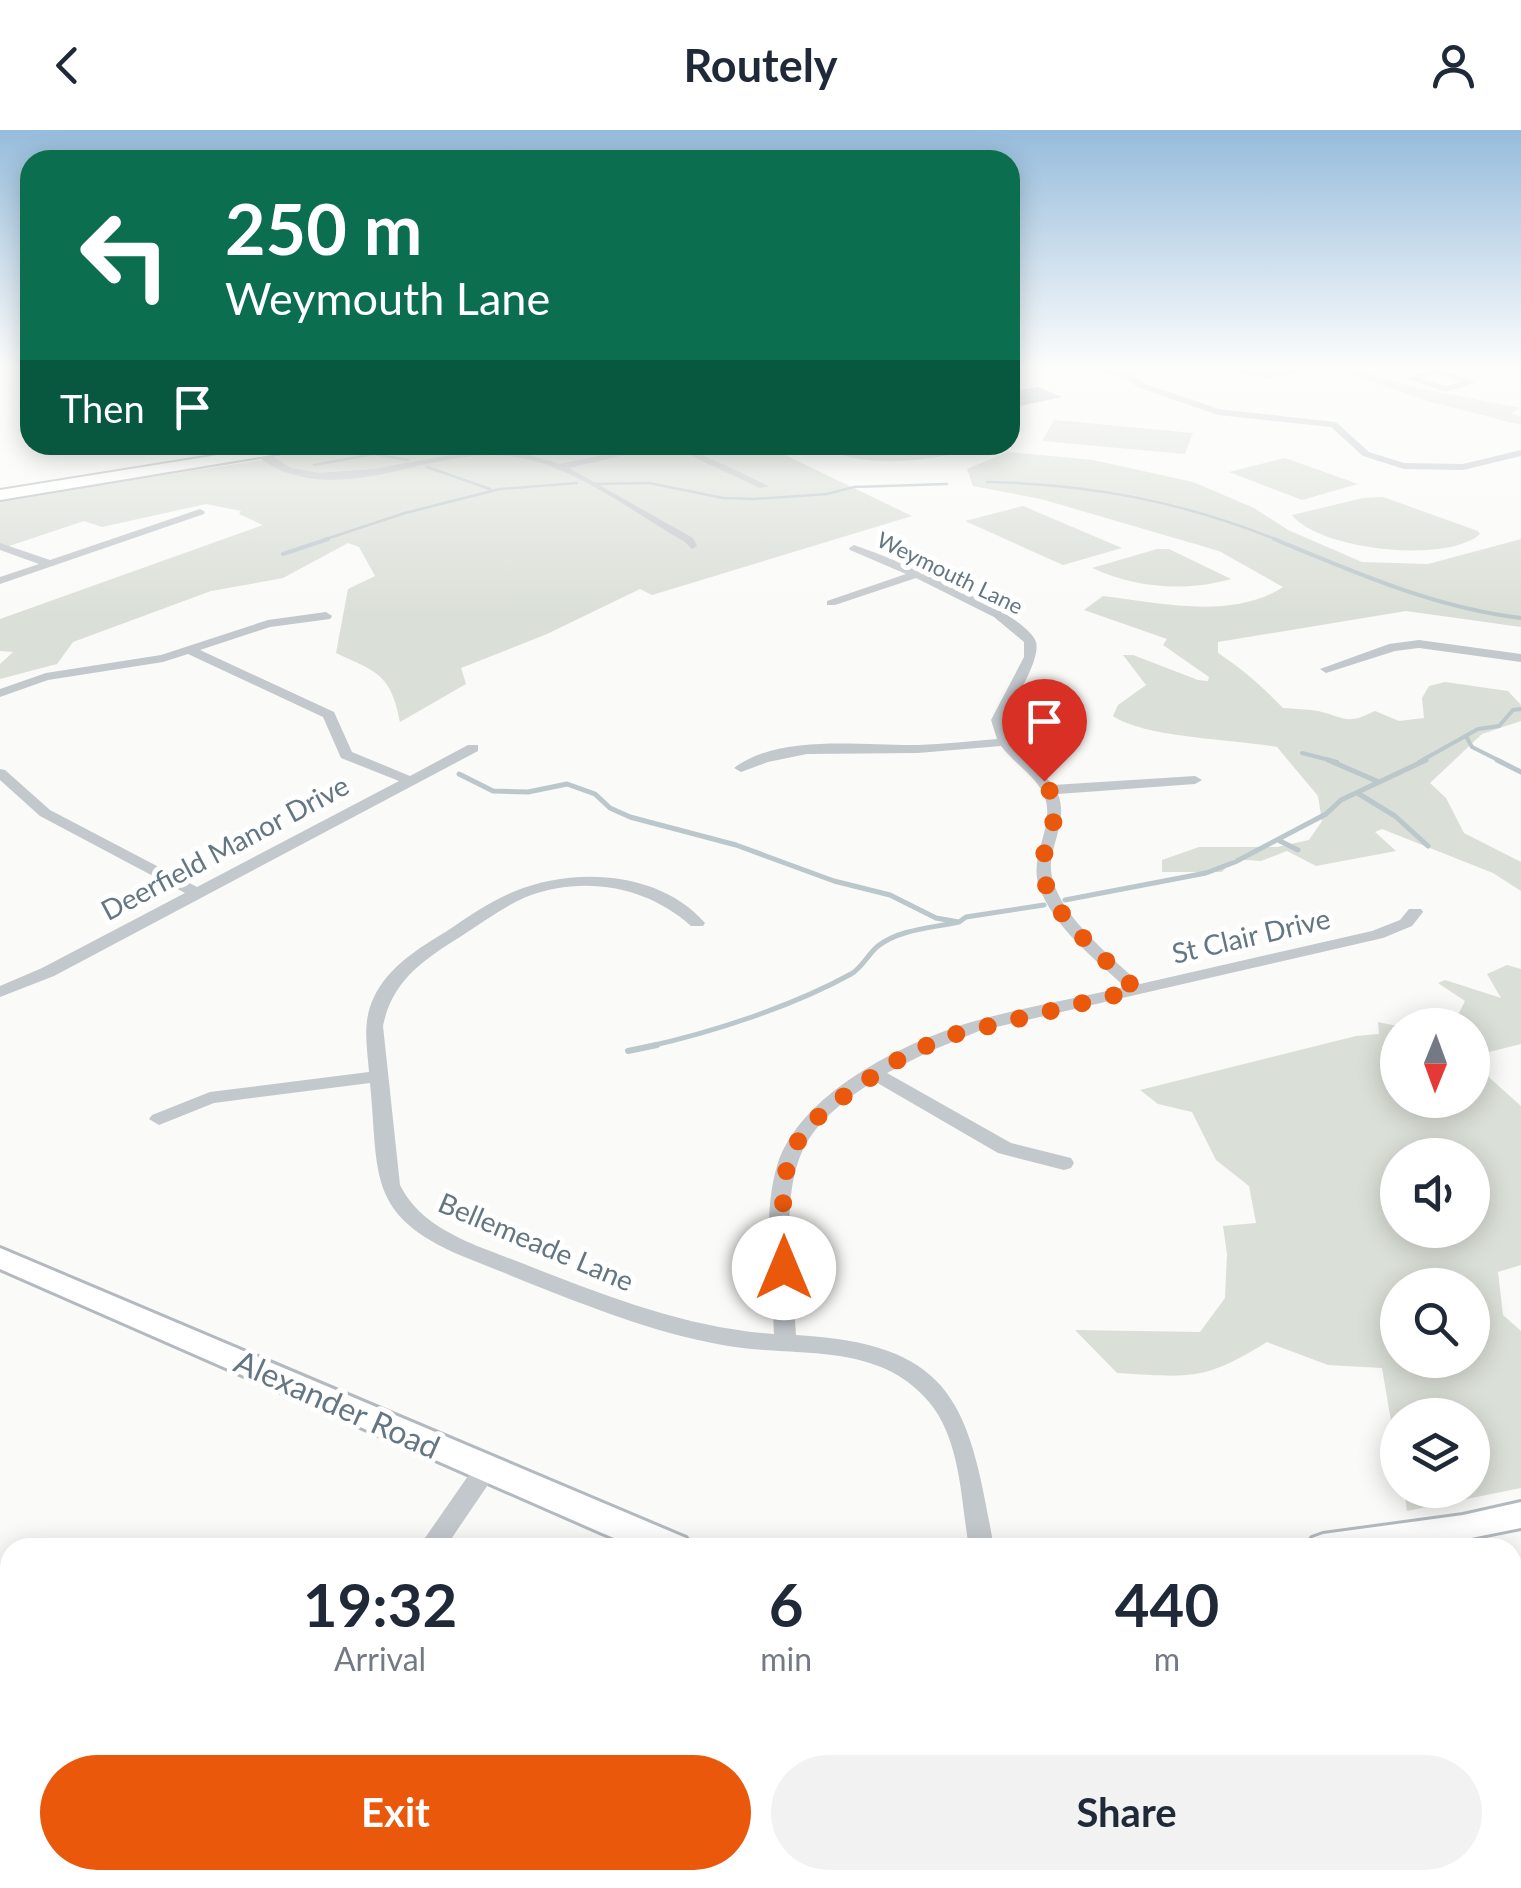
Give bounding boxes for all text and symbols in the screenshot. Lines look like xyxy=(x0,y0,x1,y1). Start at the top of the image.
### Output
icon: back xyxy=(40,38,95,93)
text: Routely xyxy=(683,38,838,92)
icon: person xyxy=(1426,38,1481,93)
text: 250 m xyxy=(225,186,422,270)
icon: left xyxy=(60,190,190,320)
text: Weymouth Lane xyxy=(225,271,550,325)
icon: arrive xyxy=(165,380,220,435)
text: Then xyxy=(60,385,145,431)
street label: Weymouth Lane xyxy=(873,526,1028,620)
pin xyxy=(1002,679,1087,782)
icon: arrive xyxy=(1017,694,1072,749)
street label: Deerfield Manor Drive xyxy=(95,767,354,927)
street label: St Clair Drive xyxy=(1168,900,1333,970)
north arrow xyxy=(1380,1008,1490,1118)
map controls xyxy=(1380,1008,1490,1508)
button: sound xyxy=(1380,1138,1490,1248)
street label: Bellemeade Lane xyxy=(434,1185,639,1298)
position arrow xyxy=(732,1216,836,1320)
button: search xyxy=(1380,1268,1490,1378)
street label: Alexander Road xyxy=(229,1341,446,1466)
button: layers xyxy=(1380,1398,1490,1508)
text: 19:32 xyxy=(303,1568,457,1640)
text: 6 xyxy=(769,1568,804,1640)
text: 440 xyxy=(1115,1568,1219,1640)
text: Arrival xyxy=(334,1639,426,1678)
text: min xyxy=(760,1639,812,1678)
text: m xyxy=(1154,1639,1180,1678)
button: Exit xyxy=(40,1755,751,1870)
button: Share xyxy=(771,1755,1482,1870)

